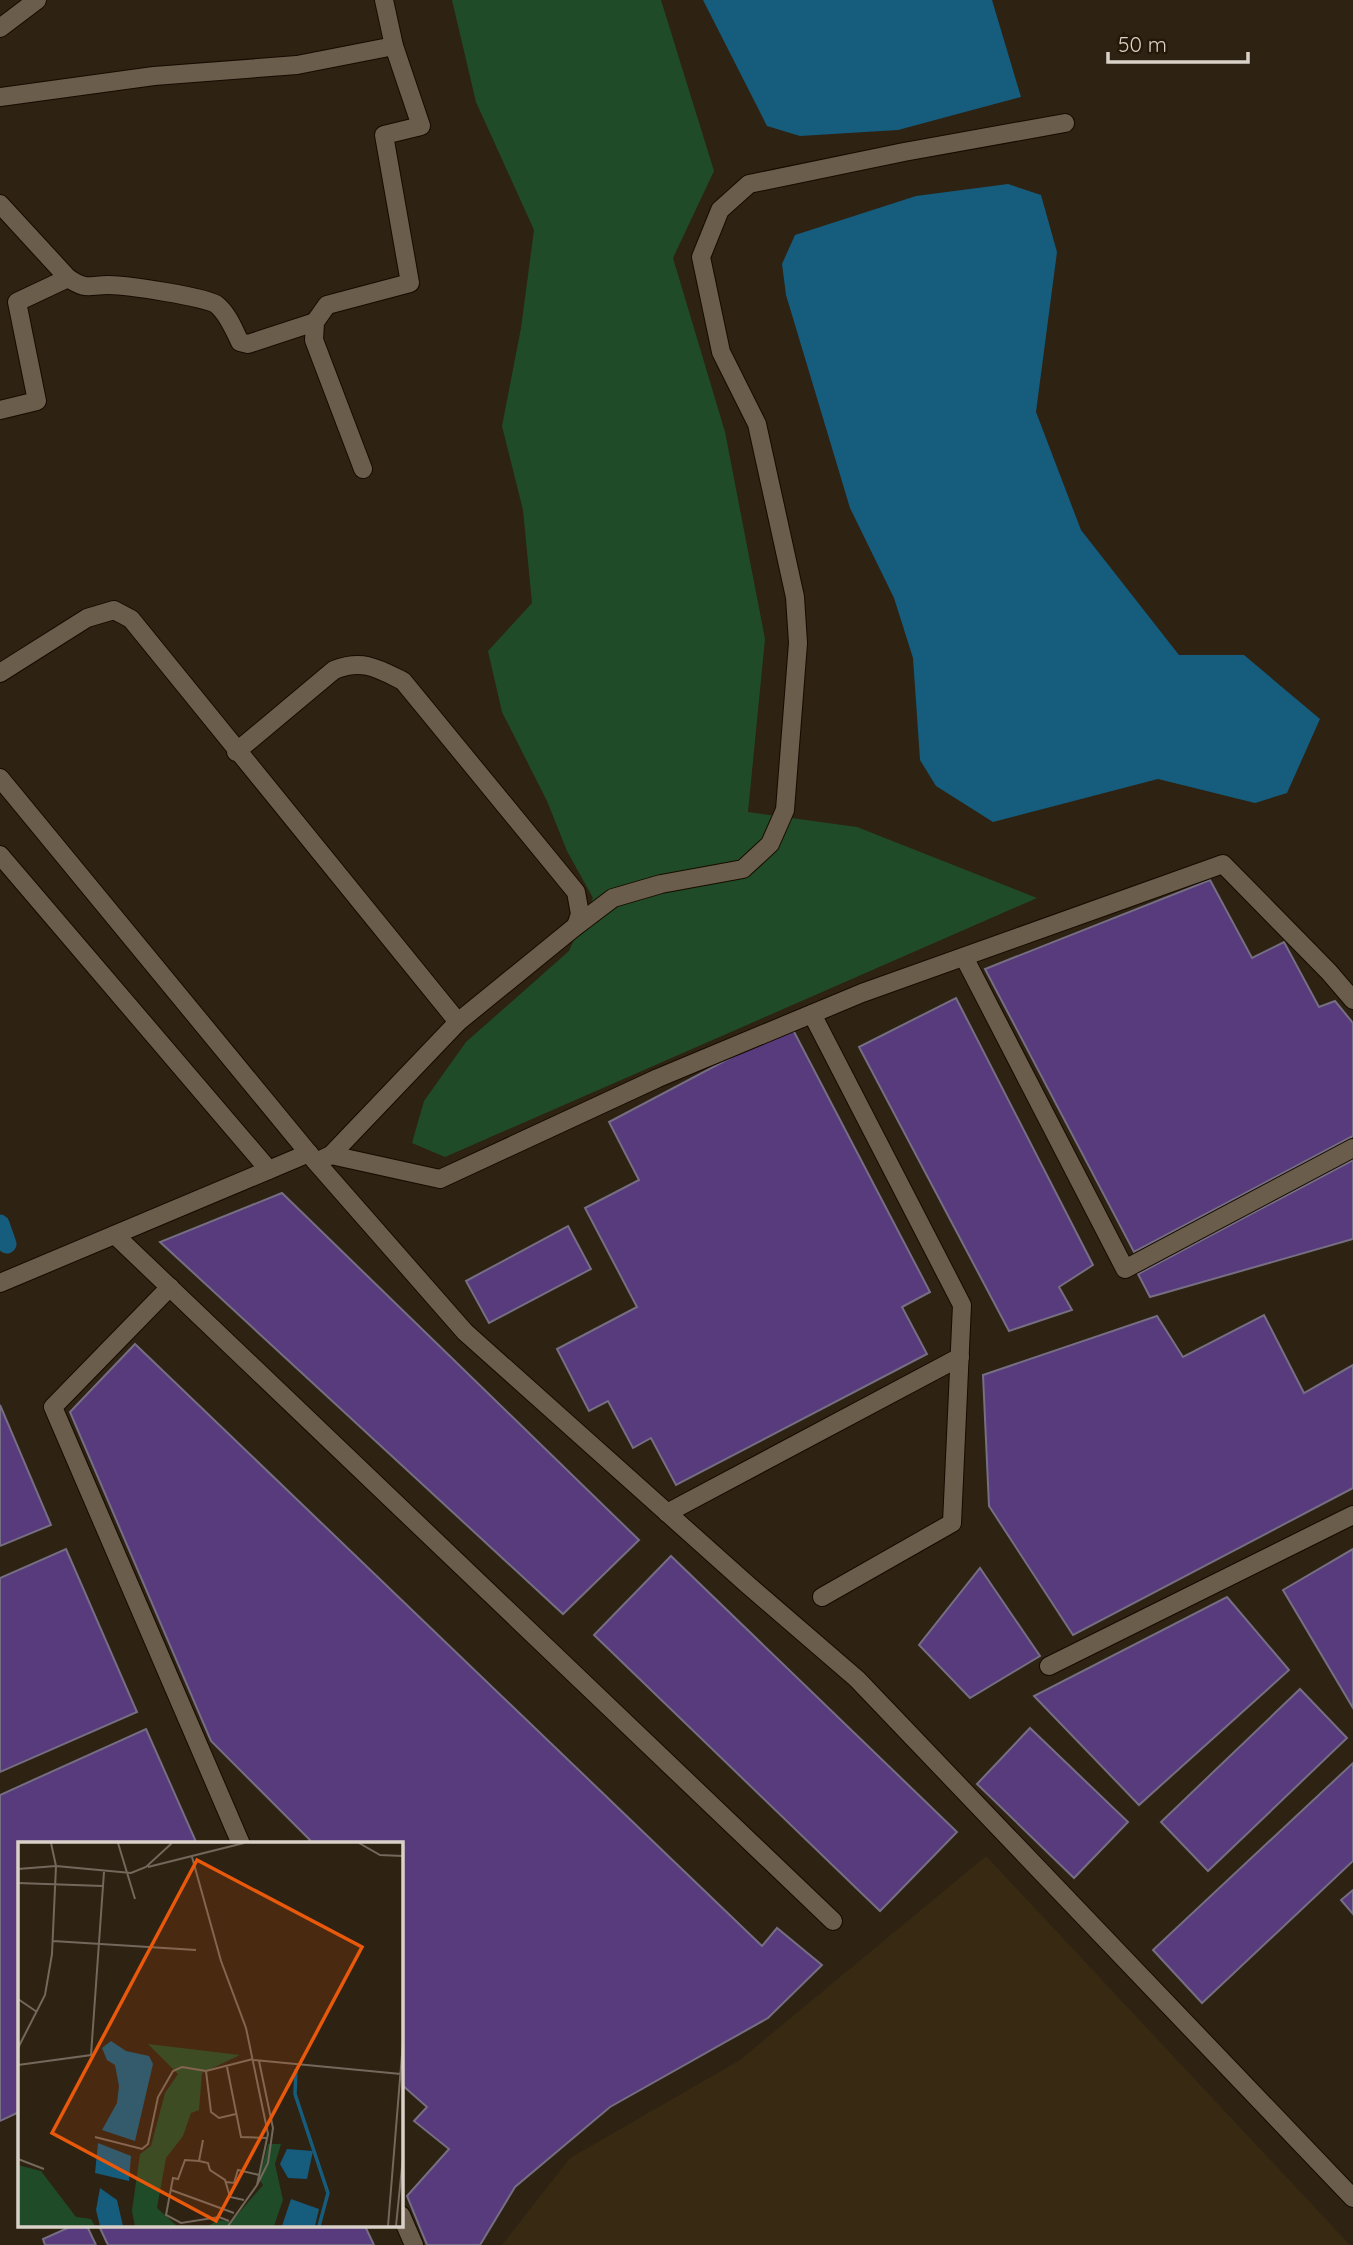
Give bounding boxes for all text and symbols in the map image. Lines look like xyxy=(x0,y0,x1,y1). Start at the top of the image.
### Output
scale bar xyxy=(1108,21,1248,65)
text: 50 m xyxy=(1118,31,1167,57)
inset map xyxy=(18,1842,402,2228)

